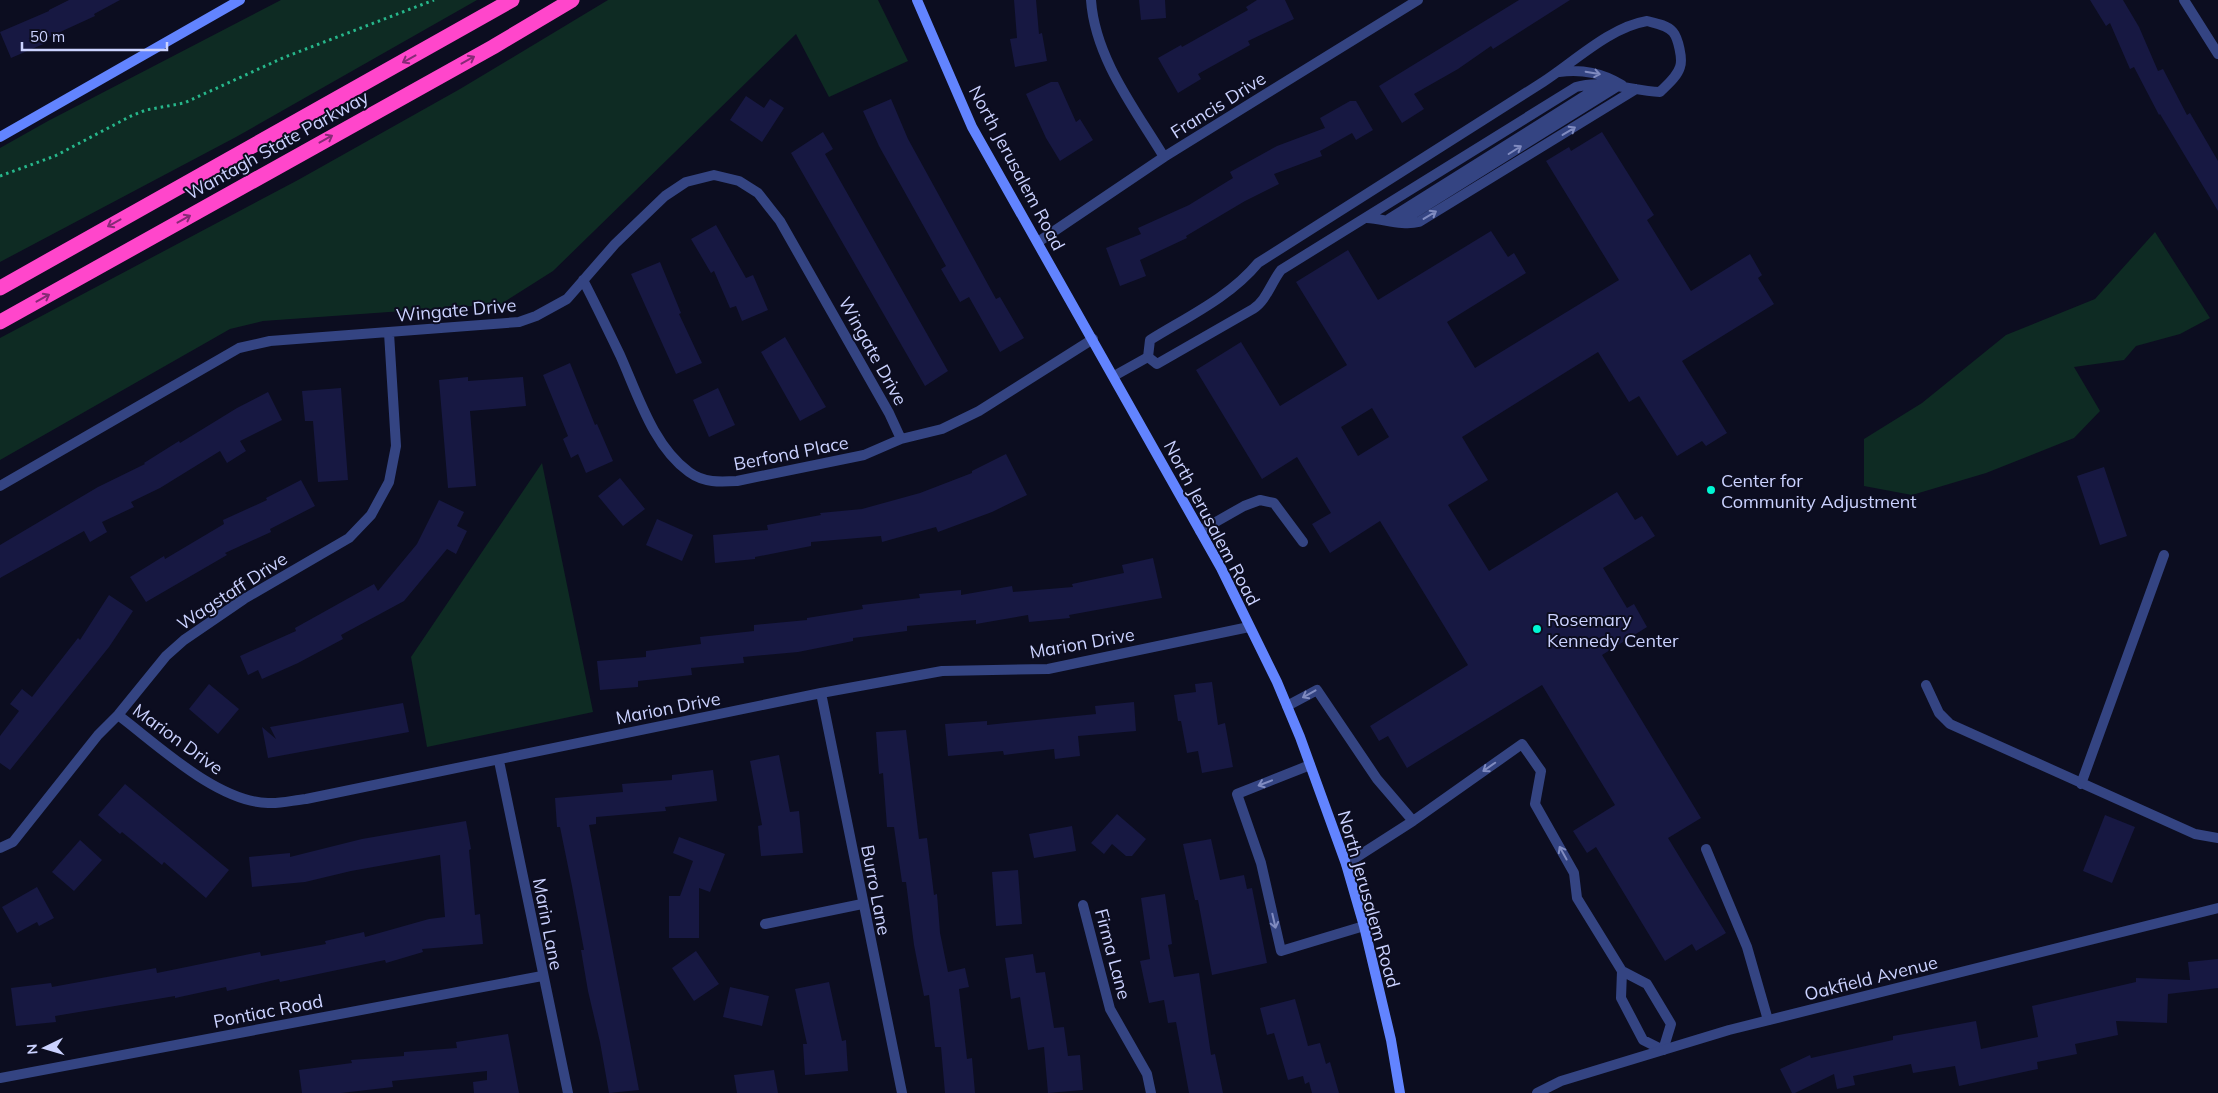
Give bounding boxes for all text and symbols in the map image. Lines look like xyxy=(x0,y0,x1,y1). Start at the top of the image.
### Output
scale bar xyxy=(22,20,168,52)
text: 50 m xyxy=(30,27,65,46)
one-way arrow xyxy=(402,54,417,64)
one-way arrow xyxy=(461,55,475,65)
street label: Francis Drive xyxy=(1166,67,1270,143)
one-way arrow xyxy=(1585,68,1601,78)
street label: North Jerusalem Road xyxy=(964,82,1070,254)
street label: Wantagh State Parkway xyxy=(181,85,373,205)
one-way arrow xyxy=(1561,125,1575,135)
one-way arrow xyxy=(319,134,333,144)
one-way arrow xyxy=(1508,145,1522,155)
one-way arrow xyxy=(1422,210,1436,220)
one-way arrow xyxy=(177,213,191,223)
one-way arrow xyxy=(108,219,122,229)
one-way arrow xyxy=(35,293,50,303)
street label: Wingate Drive xyxy=(395,293,517,327)
street label: Wingate Drive xyxy=(834,293,912,409)
street label: Berfond Place xyxy=(732,431,850,475)
street label: North Jerusalem Road xyxy=(1159,437,1265,609)
place label: Center for Community Adjustment xyxy=(1721,469,1917,513)
marker: Center for Community Adjustment xyxy=(1705,484,1717,496)
street label: Wagstaff Drive xyxy=(173,547,291,635)
place label: Rosemary Kennedy Center xyxy=(1547,608,1679,652)
street label: Marion Drive xyxy=(1028,622,1136,664)
marker: Rosemary Kennedy Center xyxy=(1531,623,1543,635)
street label: Marion Drive xyxy=(614,687,722,729)
one-way arrow xyxy=(1302,689,1317,699)
street label: Marion Drive xyxy=(128,699,228,779)
one-way arrow xyxy=(1482,762,1496,772)
one-way arrow xyxy=(1258,779,1273,788)
street label: North Jerusalem Road xyxy=(1333,808,1405,990)
street label: Burro Lane xyxy=(856,843,896,937)
one-way arrow xyxy=(1558,845,1568,860)
street label: Marin Lane xyxy=(528,876,568,972)
street label: Firma Lane xyxy=(1090,906,1136,1002)
one-way arrow xyxy=(1270,913,1279,929)
street label: Oakfield Avenue xyxy=(1802,950,1940,1006)
street label: Pontiac Road xyxy=(211,989,325,1033)
north arrow xyxy=(20,1023,70,1073)
text: N xyxy=(23,1043,41,1055)

